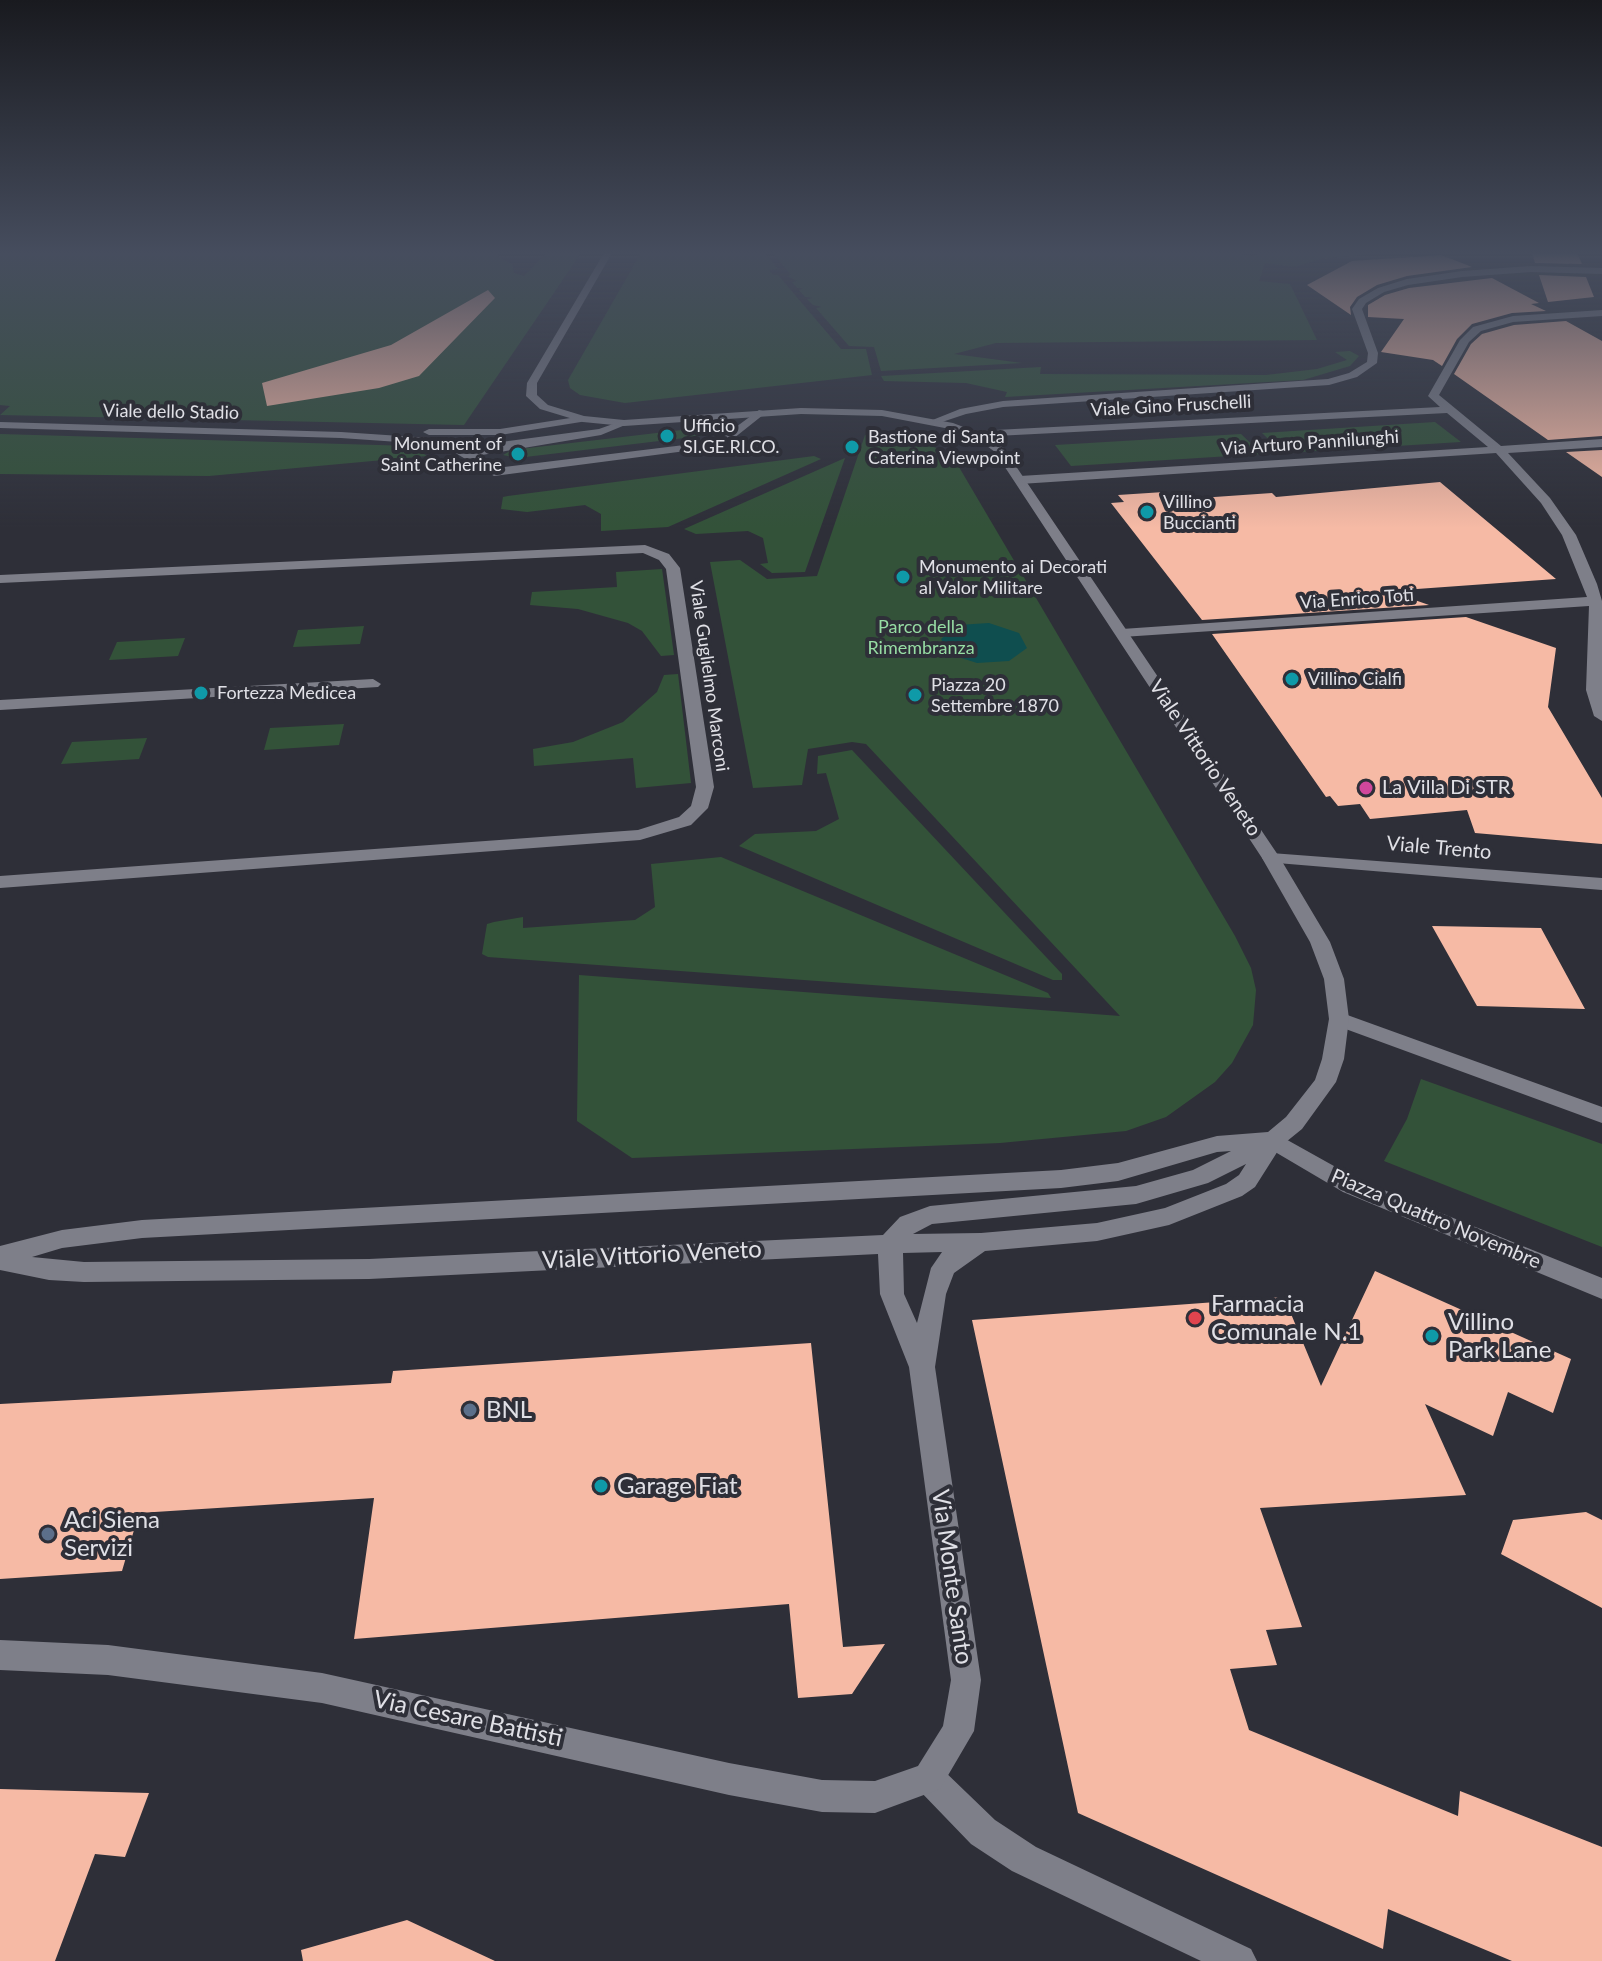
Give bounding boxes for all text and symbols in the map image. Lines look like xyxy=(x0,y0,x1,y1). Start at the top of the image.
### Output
street label: Viale Gino Fruschelli xyxy=(1090,391,1252,421)
street label: Viale dello Stadio xyxy=(103,400,239,424)
place label: Ufficio SI.GE.RI.CO. xyxy=(683,415,780,458)
place label: Bastione di Santa Caterina Viewpoint xyxy=(868,426,1020,468)
street label: Via Arturo Pannilunghi xyxy=(1220,426,1400,460)
marker: Ufficio SI.GE.RI.CO. xyxy=(658,427,676,445)
place label: Monument of Saint Catherine xyxy=(381,433,502,476)
marker: Bastione di Santa Caterina Viewpoint xyxy=(843,438,861,456)
marker: Monument of Saint Catherine xyxy=(509,445,527,463)
place label: Villino Buccianti xyxy=(1163,491,1236,534)
marker: Villino Buccianti xyxy=(1138,503,1156,521)
place label: Monumento ai Decorati al Valor Militare xyxy=(919,556,1107,598)
marker: Monumento ai Decorati al Valor Militare xyxy=(894,568,912,586)
street label: Viale Guglielmo Marconi xyxy=(685,579,733,773)
street label: Via Enrico Toti xyxy=(1299,584,1415,614)
park label: Parco della Rimembranza xyxy=(867,616,975,658)
place label: Villino Cialfi xyxy=(1308,668,1402,690)
marker: Villino Cialfi xyxy=(1283,670,1301,688)
place label: Piazza 20 Settembre 1870 xyxy=(931,674,1059,716)
street label: Viale Vittorio Veneto xyxy=(1144,675,1266,841)
place label: Fortezza Medicea xyxy=(217,682,356,704)
marker: Fortezza Medicea xyxy=(192,684,210,702)
marker: Piazza 20 Settembre 1870 xyxy=(906,686,924,704)
place label: La Villa Di STR xyxy=(1382,776,1510,800)
marker: La Villa Di STR xyxy=(1357,779,1375,797)
street label: Viale Trento xyxy=(1386,831,1492,865)
street label: Piazza Quattro Novembre xyxy=(1328,1164,1544,1274)
street label: Viale Vittorio Veneto xyxy=(541,1235,763,1275)
place label: Farmacia Comunale N.1 xyxy=(1211,1290,1361,1346)
place label: Villino Park Lane xyxy=(1448,1308,1551,1364)
marker: Farmacia Comunale N.1 xyxy=(1186,1309,1204,1327)
marker: Villino Park Lane xyxy=(1423,1327,1441,1345)
place label: BNL xyxy=(486,1396,532,1424)
marker: BNL xyxy=(461,1401,479,1419)
place label: Garage Fiat xyxy=(617,1472,738,1500)
marker: Garage Fiat xyxy=(592,1477,610,1495)
street label: Via Monte Santo xyxy=(925,1488,979,1666)
place label: Aci Siena Servizi xyxy=(64,1506,160,1562)
marker: Aci Siena Servizi xyxy=(39,1525,57,1543)
street label: Via Cesare Battisti xyxy=(371,1685,565,1753)

